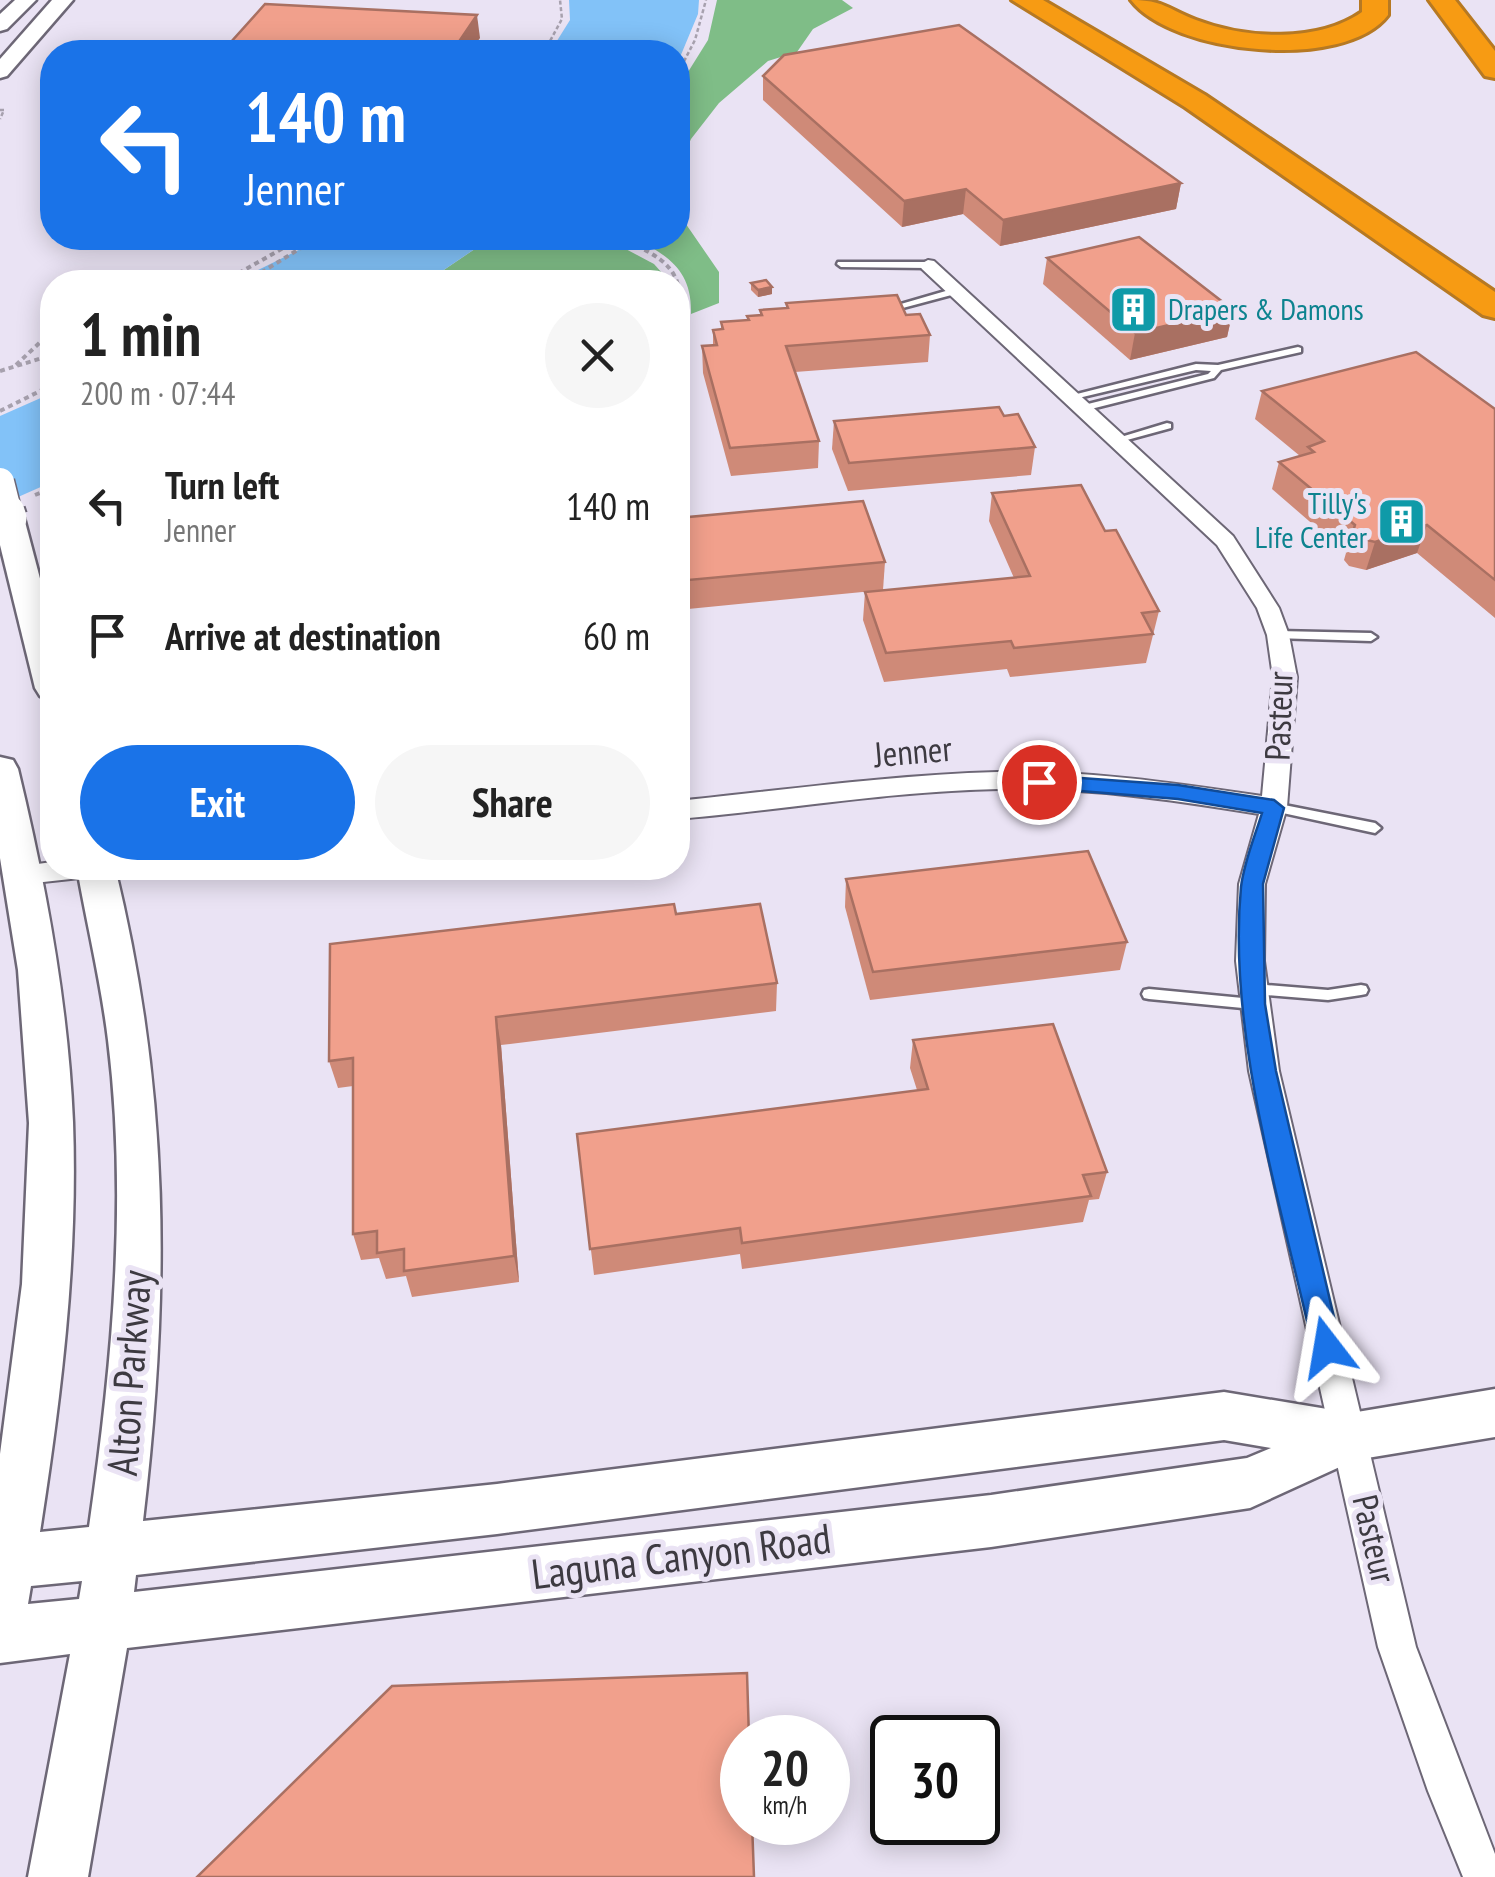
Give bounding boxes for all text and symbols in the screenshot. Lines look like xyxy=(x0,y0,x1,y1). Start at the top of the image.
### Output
text: 140 m xyxy=(245,71,406,161)
icon: left xyxy=(80,80,210,210)
text: Jenner xyxy=(245,159,345,217)
building icon: Drapers & Damons xyxy=(1107,284,1159,336)
place label: Drapers & Damons xyxy=(1168,289,1364,328)
text: 1 min xyxy=(80,295,201,373)
button: close xyxy=(545,303,650,408)
text: 200 m · 07:44 xyxy=(80,372,235,414)
text: Turn left xyxy=(165,460,279,509)
icon: left xyxy=(80,478,135,533)
text: 140 m xyxy=(566,481,650,530)
place label: Tilly's Life Center xyxy=(1255,483,1368,556)
building icon: Tilly's Life Center xyxy=(1376,495,1428,547)
text: Jenner xyxy=(165,509,236,551)
icon: arrive xyxy=(80,608,135,663)
text: Arrive at destination xyxy=(165,611,441,660)
text: 60 m xyxy=(583,611,650,660)
street label: Pasteur xyxy=(1253,670,1303,761)
street label: Jenner xyxy=(871,725,954,777)
pin xyxy=(997,740,1082,825)
button: Exit xyxy=(80,745,355,860)
button: Share xyxy=(375,745,650,860)
icon: arrive xyxy=(1012,755,1067,810)
street label: Alton Parkway xyxy=(94,1268,163,1478)
position arrow xyxy=(1275,1295,1379,1399)
street label: Pasteur xyxy=(1343,1490,1408,1588)
street label: Laguna Canyon Road xyxy=(528,1510,834,1601)
speed limit sign: 30 xyxy=(870,1715,1000,1845)
text: 20 xyxy=(761,1735,809,1800)
text: km/h xyxy=(763,1789,807,1821)

